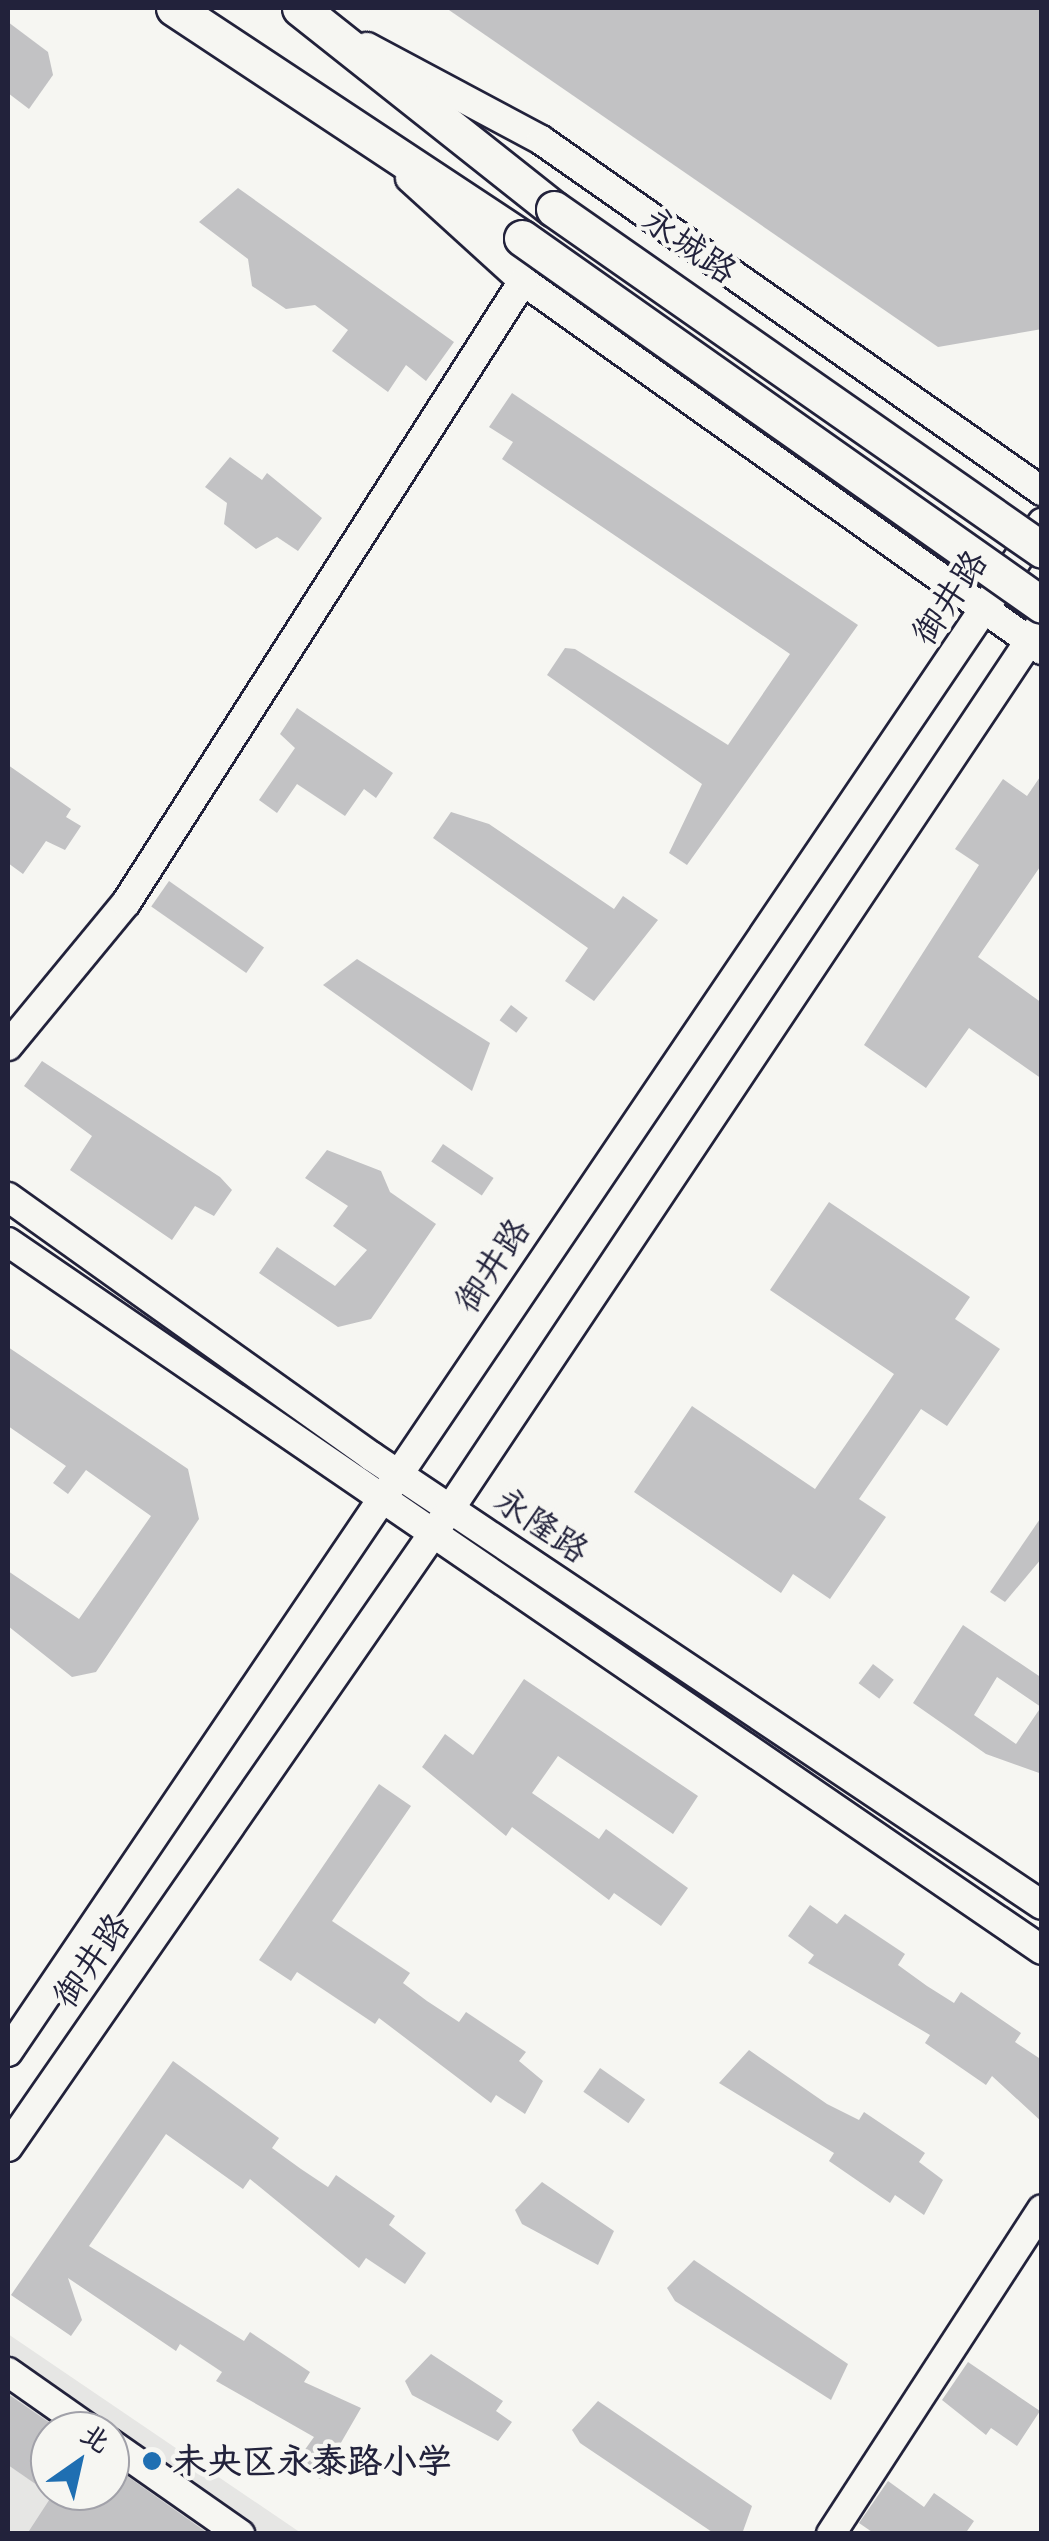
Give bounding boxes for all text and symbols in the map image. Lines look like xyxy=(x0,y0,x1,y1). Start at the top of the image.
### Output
street label: 永城路 xyxy=(635,198,745,292)
street label: 御井路 xyxy=(902,542,996,652)
street label: 御井路 xyxy=(445,1210,539,1320)
street label: 永隆路 xyxy=(487,1478,597,1572)
street label: 御井路 xyxy=(44,1905,138,2015)
north arrow xyxy=(30,2411,130,2511)
text: 北 xyxy=(73,2414,118,2461)
place label: 未央区永泰路小学 xyxy=(172,2440,452,2482)
marker: 未央区永泰路小学 xyxy=(141,2450,163,2472)

